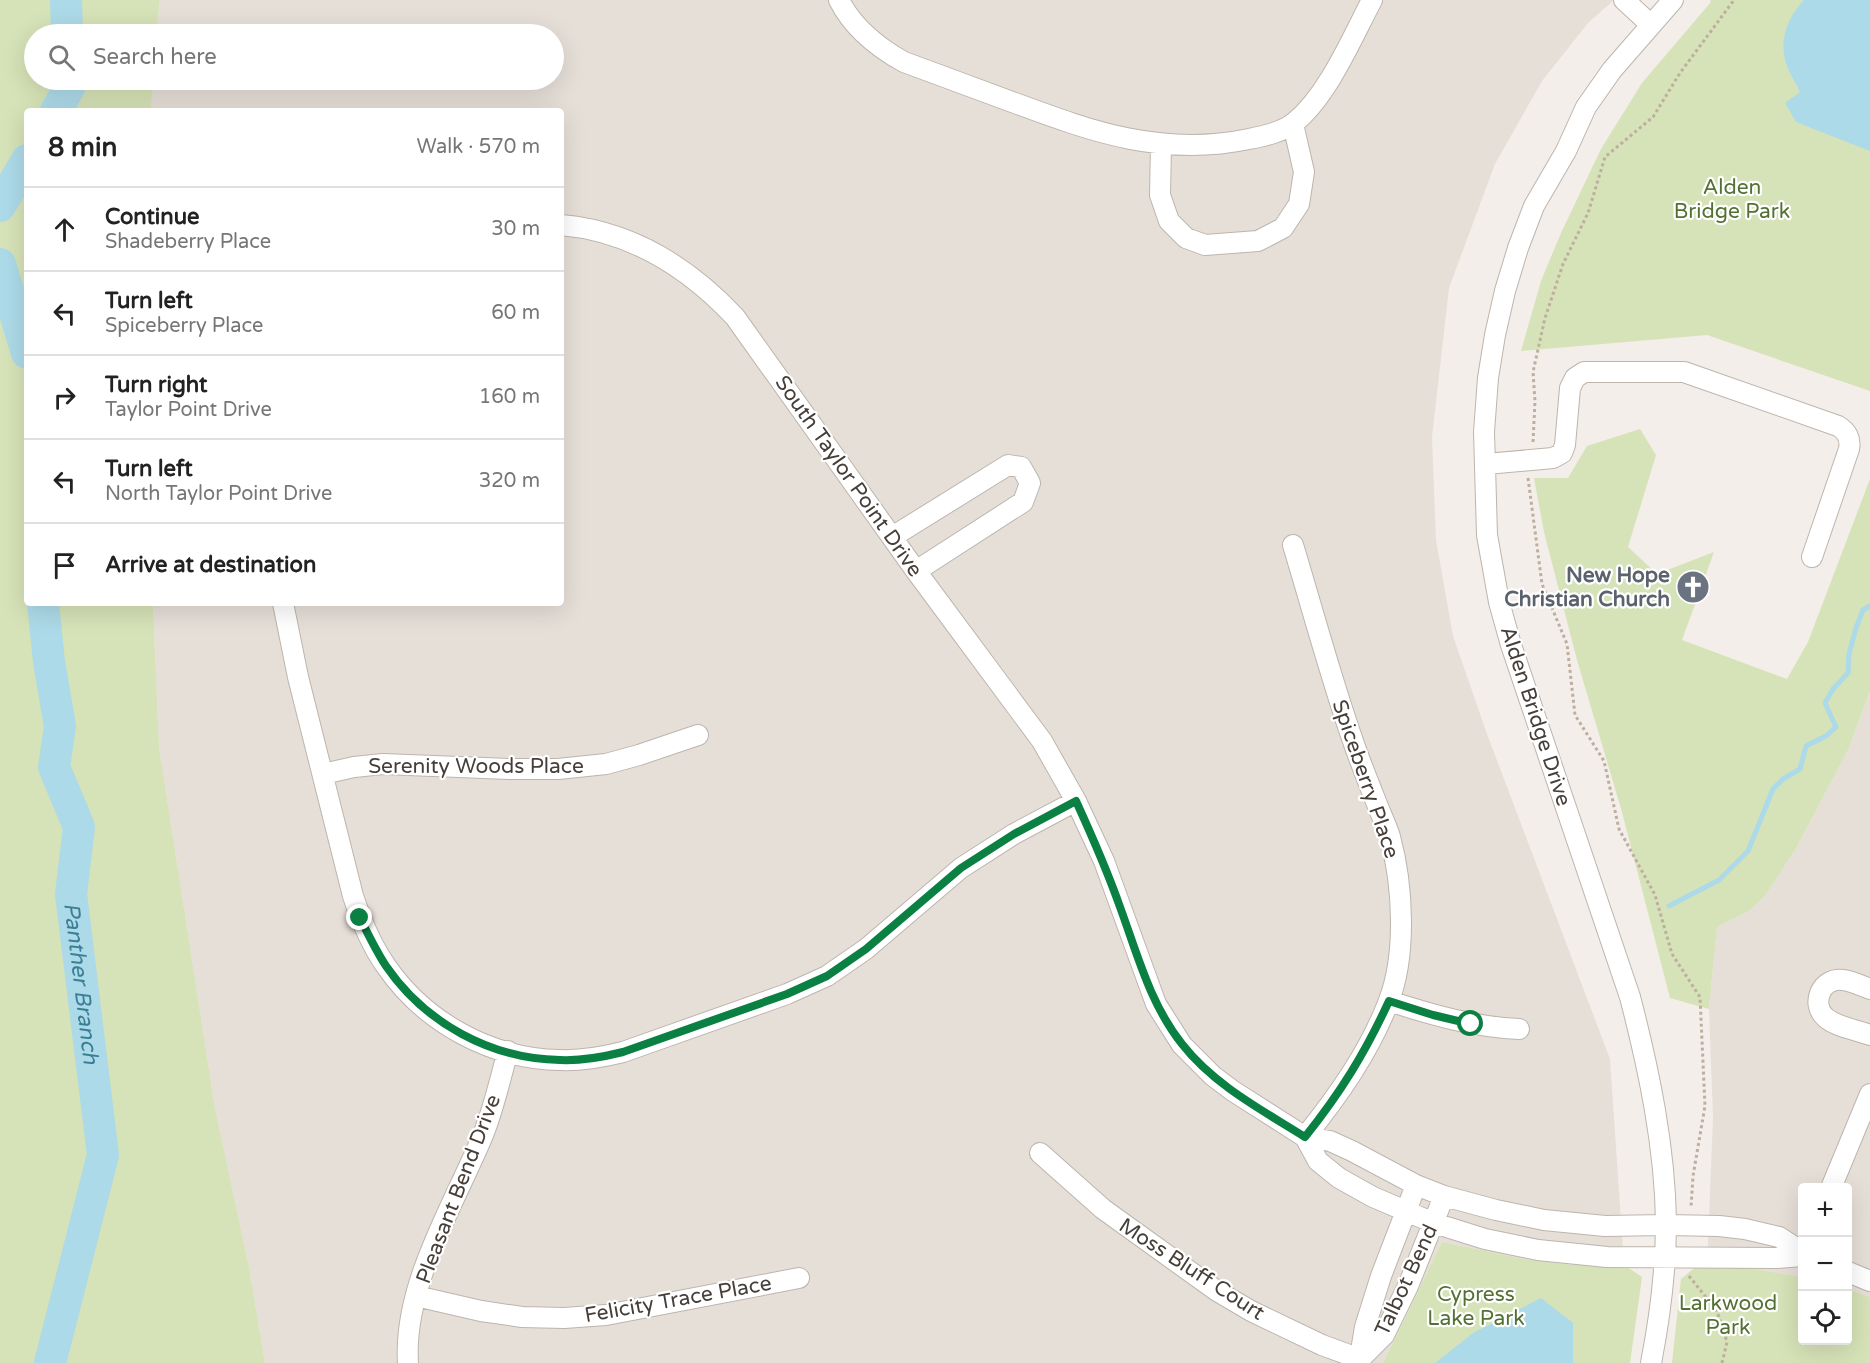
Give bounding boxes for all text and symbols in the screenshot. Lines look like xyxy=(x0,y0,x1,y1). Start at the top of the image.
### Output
search box xyxy=(24,24,564,90)
icon: search xyxy=(45,41,78,74)
text: Search here xyxy=(93,44,217,70)
text: 8 min xyxy=(48,132,117,163)
text: Walk · 570 m xyxy=(417,135,540,159)
park label: Alden Bridge Park xyxy=(1674,175,1790,224)
text: Continue xyxy=(105,204,200,230)
icon: ahead xyxy=(48,213,81,246)
text: 30 m xyxy=(491,217,540,241)
text: Shadeberry Place xyxy=(105,230,271,254)
text: Turn left xyxy=(105,288,193,314)
icon: left xyxy=(48,297,81,330)
text: 60 m xyxy=(491,301,540,325)
text: Spiceberry Place xyxy=(105,314,263,338)
street label: South Taylor Point Drive xyxy=(770,371,928,582)
text: Turn right xyxy=(105,372,207,398)
icon: right xyxy=(48,381,81,414)
text: 160 m xyxy=(479,385,540,409)
text: Taylor Point Drive xyxy=(105,398,272,422)
text: Turn left xyxy=(105,456,193,482)
icon: left xyxy=(48,465,81,498)
text: 320 m xyxy=(479,469,540,493)
text: North Taylor Point Drive xyxy=(105,482,332,506)
icon: arrive xyxy=(48,549,81,582)
text: Arrive at destination xyxy=(105,552,316,578)
place label: New Hope Christian Church xyxy=(1504,563,1670,612)
church icon: New Hope Christian Church xyxy=(1675,569,1711,605)
street label: Alden Bridge Drive xyxy=(1495,623,1576,809)
street label: Spiceberry Place xyxy=(1327,697,1404,862)
street label: Serenity Woods Place xyxy=(368,754,584,779)
water label: Panther Branch xyxy=(58,901,104,1066)
route end xyxy=(346,904,372,930)
route start xyxy=(1457,1010,1483,1036)
street label: Pleasant Bend Drive xyxy=(411,1091,506,1287)
map controls xyxy=(1798,1183,1852,1345)
button: + xyxy=(1798,1183,1852,1237)
street label: Moss Bluff Court xyxy=(1114,1213,1269,1326)
street label: Talbot Bend xyxy=(1370,1221,1443,1340)
button: − xyxy=(1798,1237,1852,1291)
street label: Felicity Trace Place xyxy=(583,1271,774,1328)
park label: Cypress Lake Park xyxy=(1427,1282,1525,1331)
park label: Larkwood Park xyxy=(1679,1291,1777,1340)
button: locate xyxy=(1798,1291,1852,1345)

